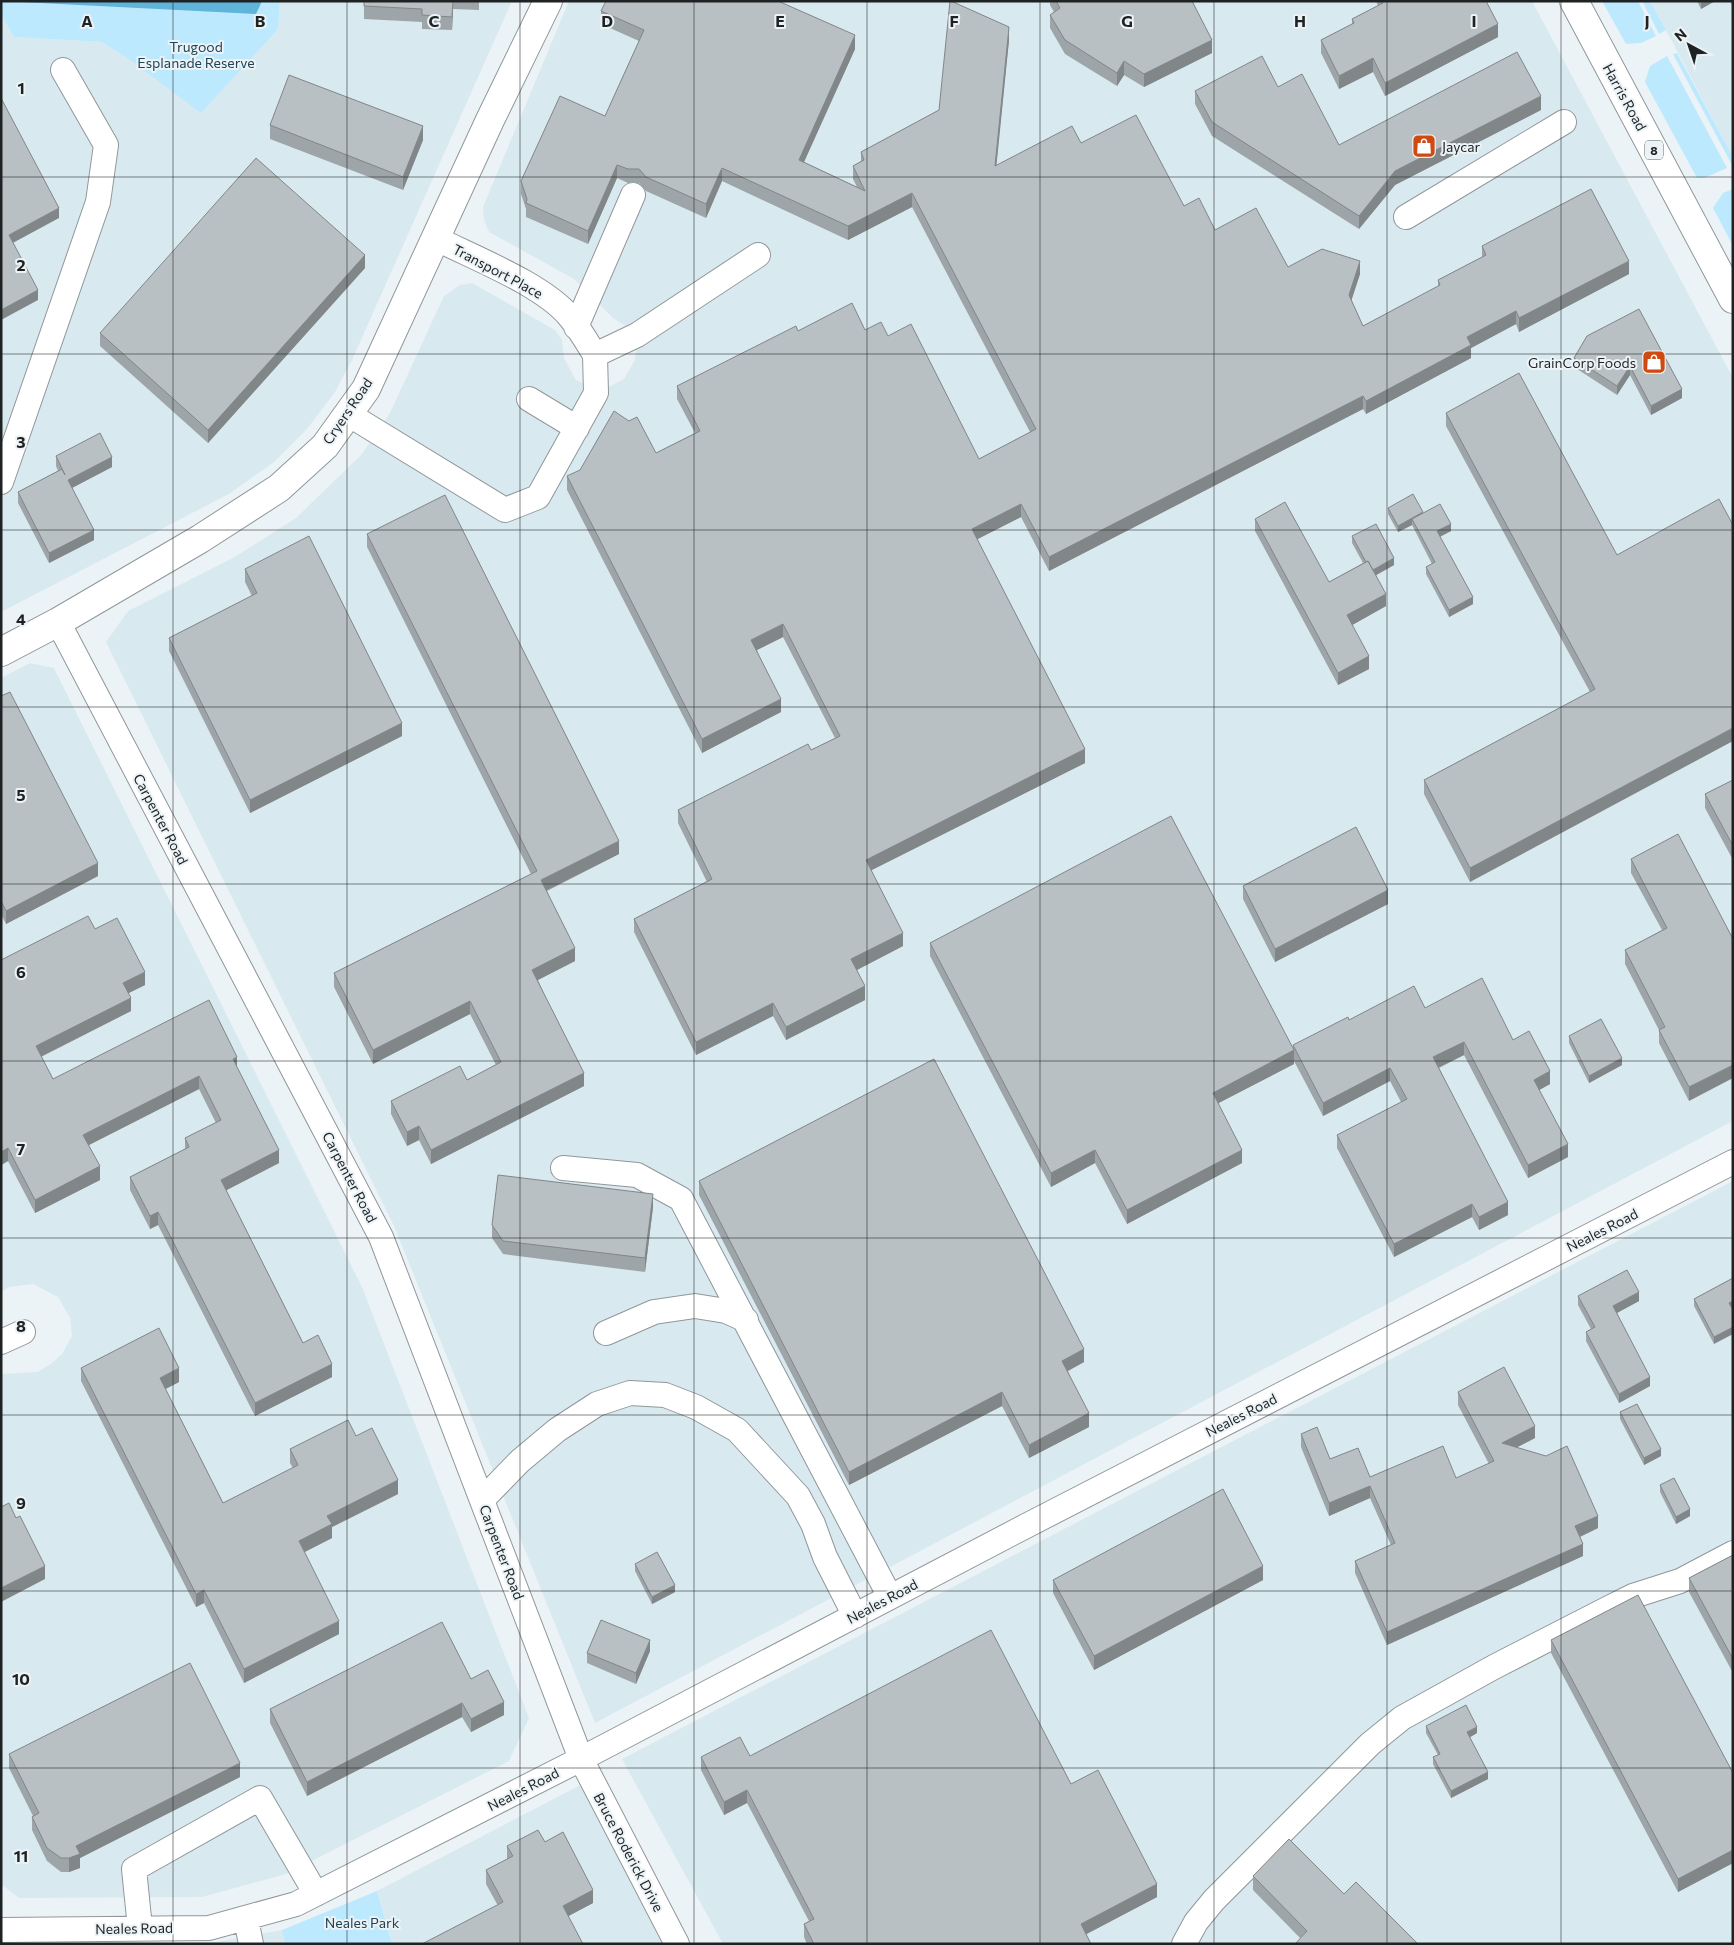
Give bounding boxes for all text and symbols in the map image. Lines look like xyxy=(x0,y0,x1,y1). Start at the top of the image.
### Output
text: A xyxy=(81,11,93,30)
text: B xyxy=(255,11,266,30)
text: C xyxy=(429,11,440,30)
text: D xyxy=(601,11,613,30)
text: E xyxy=(775,11,785,30)
text: F xyxy=(949,11,959,30)
text: G xyxy=(1121,11,1133,30)
text: H xyxy=(1294,11,1306,30)
text: I xyxy=(1471,11,1477,30)
text: J xyxy=(1644,11,1650,30)
north arrow xyxy=(1664,20,1714,70)
text: N xyxy=(1671,25,1690,45)
park label: Trugood Esplanade Reserve xyxy=(137,38,255,71)
street label: Harris Road xyxy=(1600,60,1650,134)
text: 1 xyxy=(17,78,25,97)
shop icon: Jaycar xyxy=(1411,133,1437,159)
place label: Jaycar xyxy=(1442,138,1480,155)
road number: 8 xyxy=(1645,140,1663,160)
street label: Transport Place xyxy=(450,240,546,302)
text: 2 xyxy=(16,255,26,274)
shop icon: GrainCorp Foods xyxy=(1641,349,1667,375)
place label: GrainCorp Foods xyxy=(1528,354,1636,371)
street label: Cryers Road xyxy=(319,374,375,448)
text: 3 xyxy=(16,432,26,451)
text: 4 xyxy=(16,609,26,628)
street label: Carpenter Road xyxy=(130,771,192,867)
text: 5 xyxy=(16,785,26,804)
text: 6 xyxy=(16,962,26,981)
street label: Carpenter Road xyxy=(319,1129,381,1225)
text: 7 xyxy=(17,1139,26,1158)
street label: Neales Road xyxy=(1563,1205,1641,1255)
text: 8 xyxy=(16,1316,26,1335)
street label: Neales Road xyxy=(1202,1390,1280,1440)
text: 9 xyxy=(16,1493,26,1512)
street label: Carpenter Road xyxy=(476,1502,528,1602)
street label: Neales Road xyxy=(844,1575,920,1627)
text: 10 xyxy=(12,1669,30,1688)
street label: Neales Road xyxy=(484,1764,562,1814)
street label: Bruce Roderick Drive xyxy=(590,1790,668,1914)
text: 11 xyxy=(14,1846,28,1865)
park label: Neales Park xyxy=(325,1914,400,1931)
street label: Neales Road xyxy=(95,1919,173,1937)

